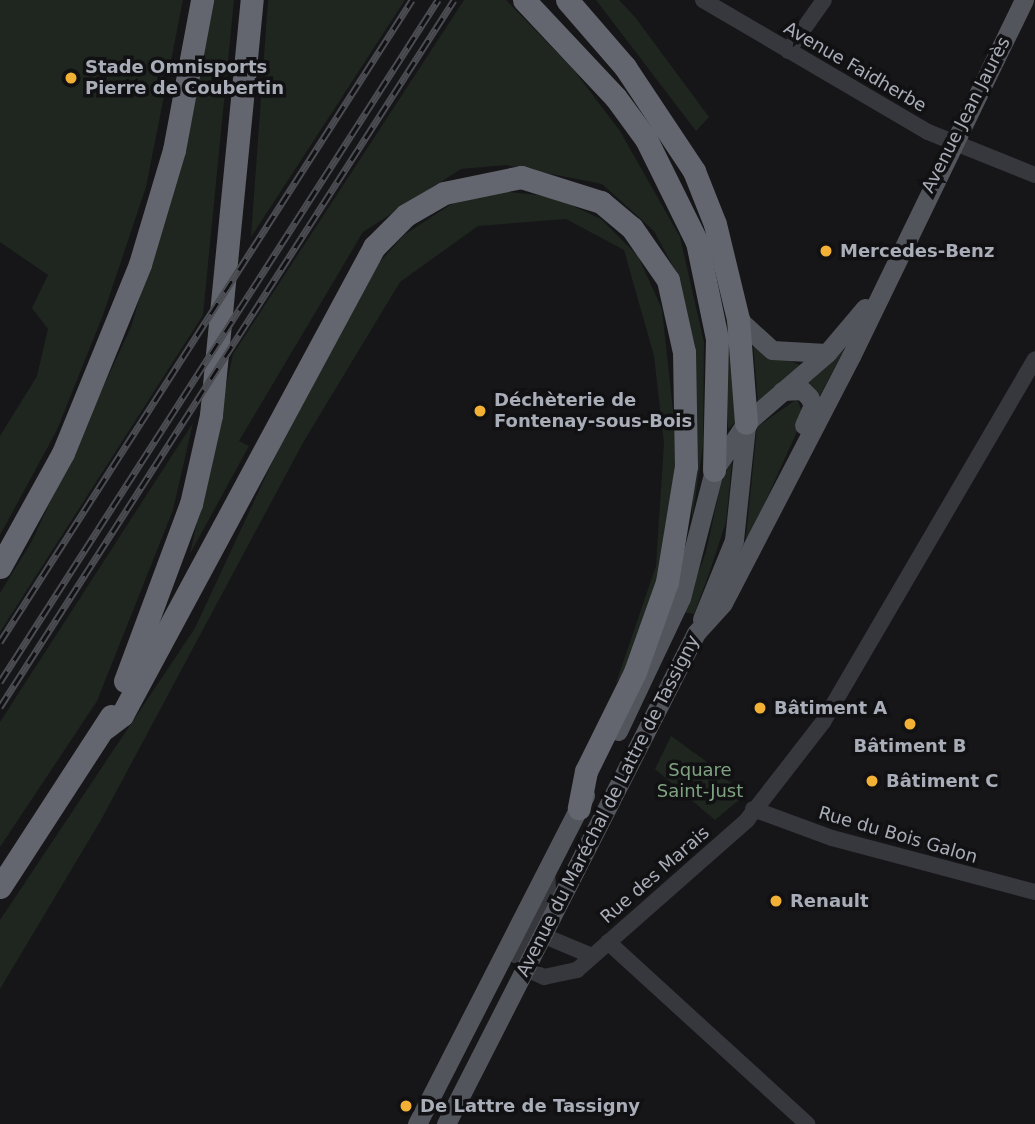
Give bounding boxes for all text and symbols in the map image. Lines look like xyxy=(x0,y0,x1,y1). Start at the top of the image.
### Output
street label: Avenue Faidherbe xyxy=(780,17,930,117)
street label: Avenue Jean Jaurès xyxy=(917,33,1015,197)
place label: Stade Omnisports Pierre de Coubertin xyxy=(85,57,284,100)
marker: Stade Omnisports Pierre de Coubertin xyxy=(63,70,79,86)
place label: Mercedes-Benz xyxy=(840,240,994,262)
marker: Mercedes-Benz xyxy=(818,243,834,259)
place label: Déchèterie de Fontenay-sous-Bois xyxy=(494,390,692,432)
marker: Déchèterie de Fontenay-sous-Bois xyxy=(472,403,488,419)
street label: Avenue du Maréchal de Lattre de Tassigny xyxy=(512,632,704,980)
place label: Bâtiment A xyxy=(774,697,887,719)
marker: Bâtiment A xyxy=(752,700,768,716)
marker: Bâtiment B xyxy=(902,716,918,732)
place label: Bâtiment B xyxy=(853,735,967,757)
park label: Square Saint-Just xyxy=(657,760,743,802)
place label: Bâtiment C xyxy=(886,770,998,792)
marker: Bâtiment C xyxy=(864,773,880,789)
street label: Rue du Bois Galon xyxy=(816,802,980,868)
street label: Rue des Marais xyxy=(596,822,714,928)
place label: Renault xyxy=(790,890,869,912)
marker: Renault xyxy=(768,893,784,909)
place label: De Lattre de Tassigny xyxy=(420,1095,640,1117)
marker: De Lattre de Tassigny xyxy=(398,1098,414,1114)

